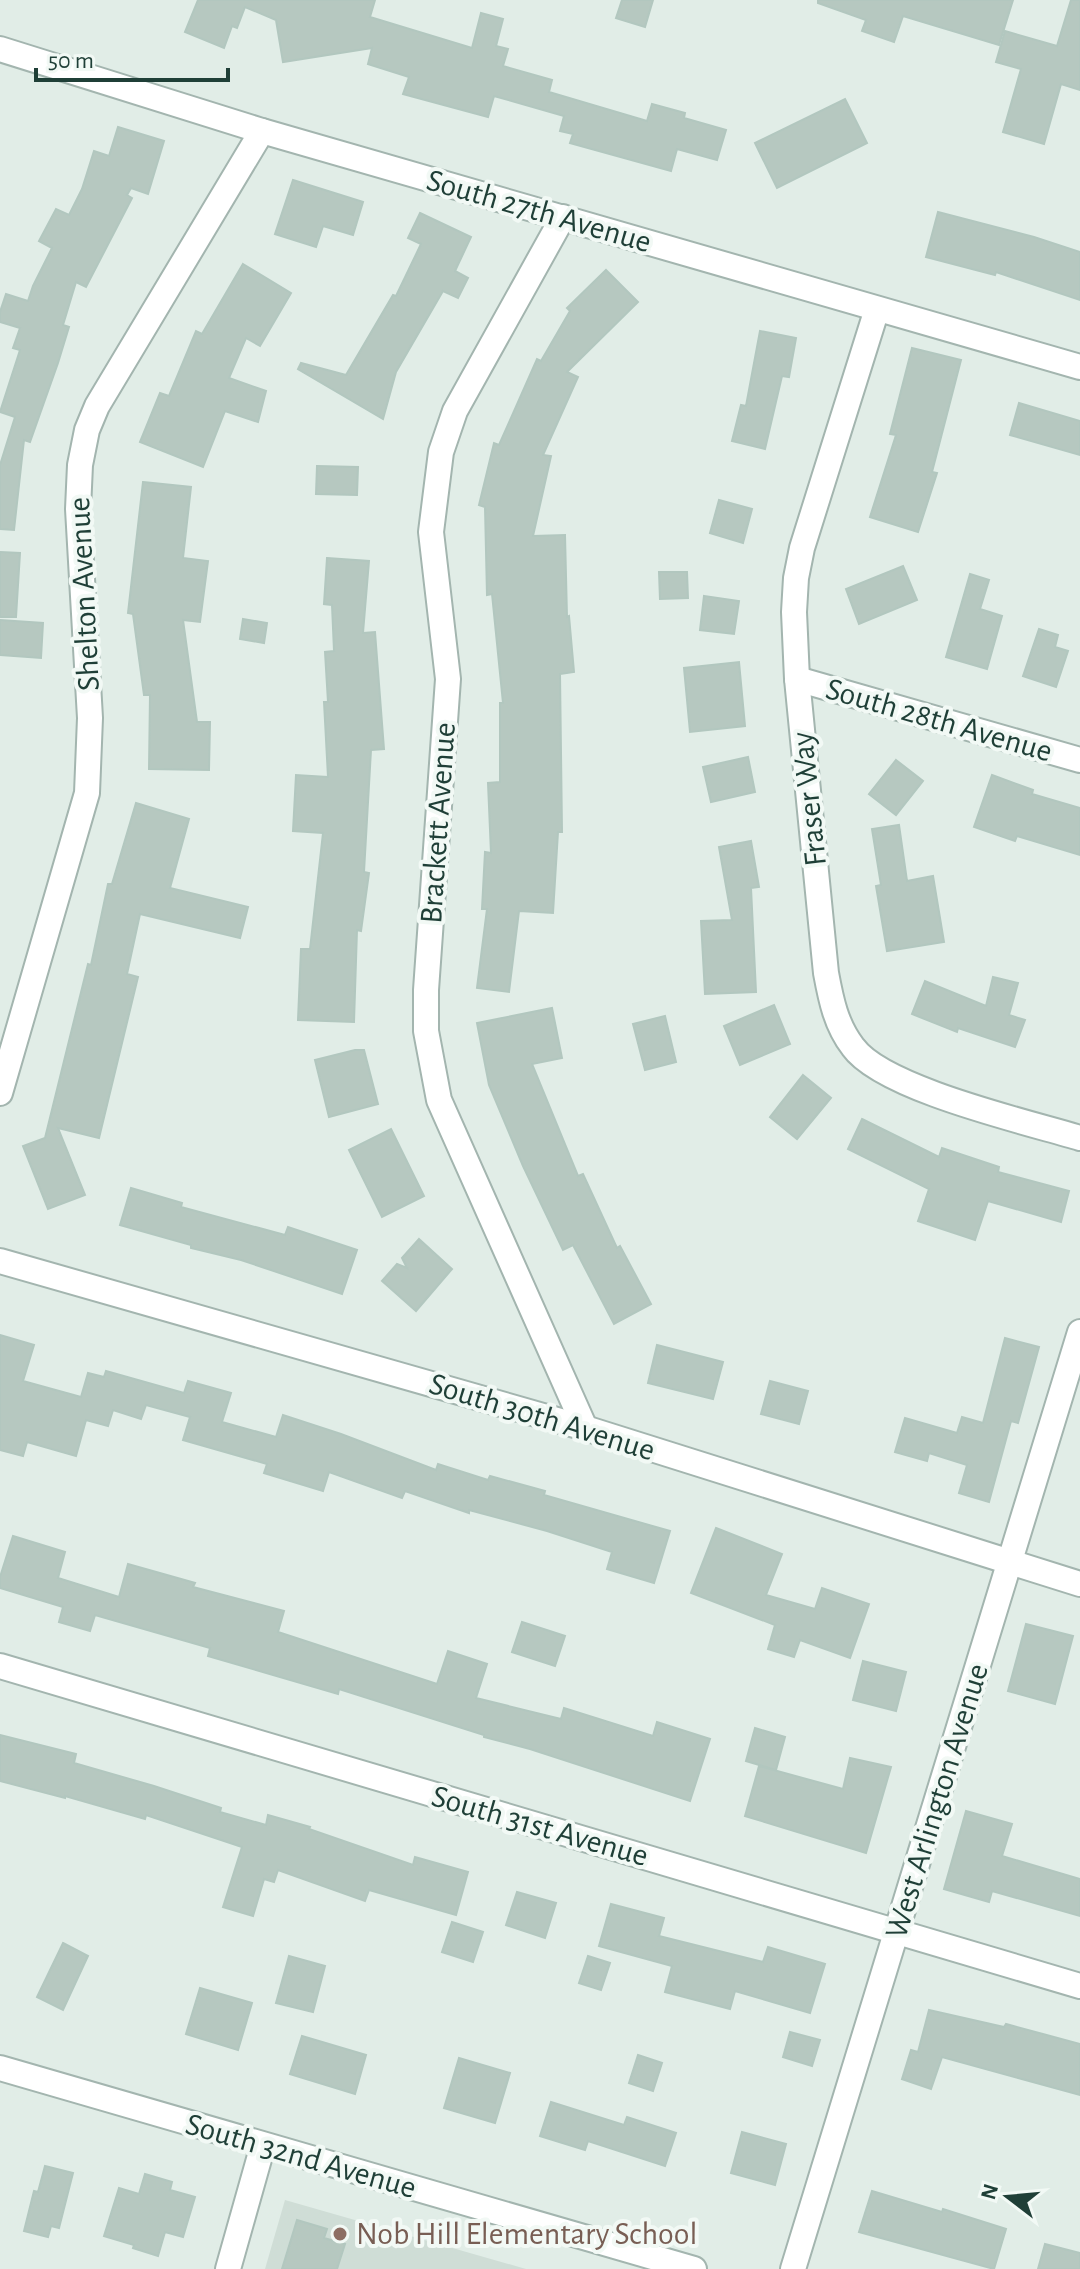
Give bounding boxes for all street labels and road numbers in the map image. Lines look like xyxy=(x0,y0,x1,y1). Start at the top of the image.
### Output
street label: South 27th Avenue xyxy=(423,164,655,258)
street label: Shelton Avenue xyxy=(63,496,105,692)
street label: South 28th Avenue xyxy=(822,672,1056,768)
street label: Brackett Avenue xyxy=(415,721,461,925)
street label: Fraser Way xyxy=(786,730,832,868)
street label: South 30th Avenue xyxy=(425,1367,659,1467)
street label: West Arlington Avenue xyxy=(880,1660,994,1942)
street label: South 31st Avenue xyxy=(428,1780,652,1872)
street label: South 32nd Avenue xyxy=(182,2108,420,2204)

